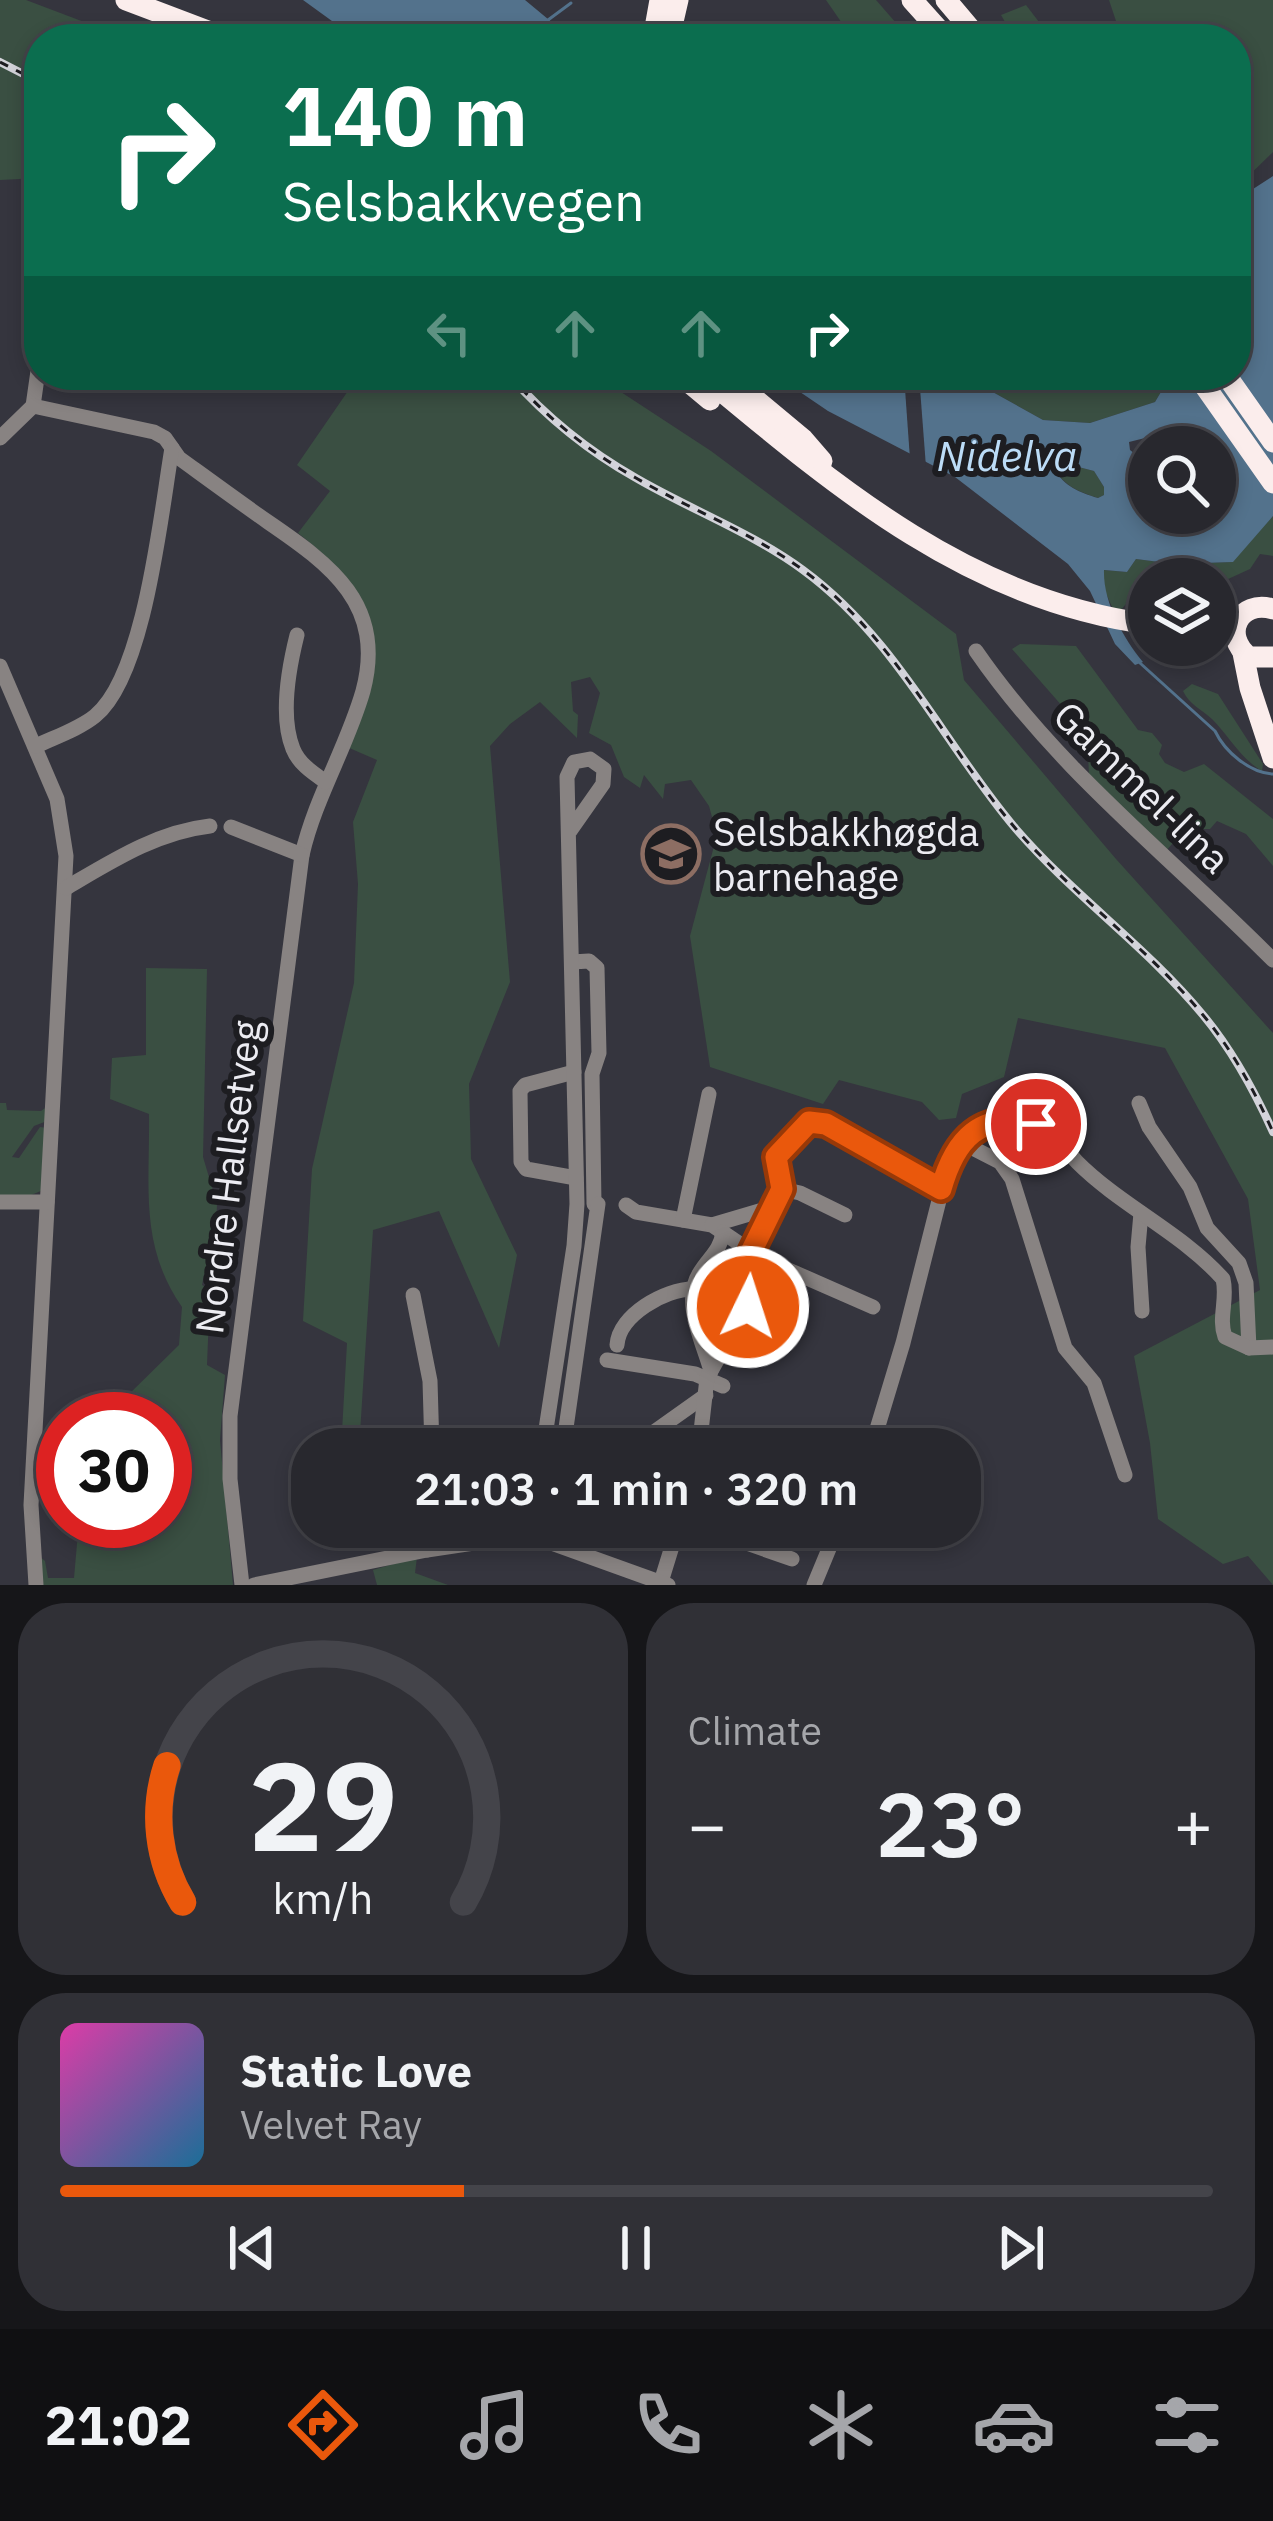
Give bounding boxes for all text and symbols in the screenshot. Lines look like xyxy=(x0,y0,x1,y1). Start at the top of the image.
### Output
text: 140 m xyxy=(282,60,528,169)
icon: right xyxy=(84,72,240,228)
text: Selsbakkvegen xyxy=(282,166,645,236)
icon: left xyxy=(416,300,482,366)
icon: ahead xyxy=(542,300,608,366)
icon: ahead xyxy=(668,300,734,366)
icon: right xyxy=(794,300,860,366)
map controls xyxy=(1128,426,1236,666)
button: search xyxy=(1128,426,1236,534)
water label: Nidelva xyxy=(936,428,1078,483)
button: layers xyxy=(1128,558,1236,666)
street label: Gammel-lina xyxy=(1043,690,1242,884)
place label: Selsbakkhøgda barnehage xyxy=(713,806,979,902)
school or university icon: Selsbakkhøgda barnehage xyxy=(640,823,702,885)
street label: Nordre Hallsetveg xyxy=(183,1017,272,1336)
pin xyxy=(985,1073,1087,1175)
icon: arrive xyxy=(1003,1091,1069,1157)
position arrow xyxy=(685,1244,811,1370)
speed limit sign: 30 xyxy=(36,1392,192,1548)
text: 21:03 · 1 min · 320 m xyxy=(414,1459,858,1517)
text: Climate xyxy=(688,1705,822,1756)
text: 29 xyxy=(248,1723,398,1885)
text: 23° xyxy=(875,1765,1025,1882)
text: − xyxy=(688,1781,727,1867)
text: + xyxy=(1173,1781,1213,1867)
text: km/h xyxy=(272,1870,373,1926)
text: Static Love xyxy=(240,2041,472,2099)
text: Velvet Ray xyxy=(240,2099,422,2150)
icon: previous xyxy=(219,2215,285,2281)
icon: pause xyxy=(603,2215,669,2281)
icon: next xyxy=(988,2215,1054,2281)
icon: directions xyxy=(281,2383,365,2467)
icon: music xyxy=(453,2383,537,2467)
icon: phone xyxy=(626,2383,710,2467)
icon: climate xyxy=(799,2383,883,2467)
icon: car xyxy=(972,2383,1056,2467)
icon: filters xyxy=(1145,2383,1229,2467)
text: 21:02 xyxy=(44,2390,192,2460)

